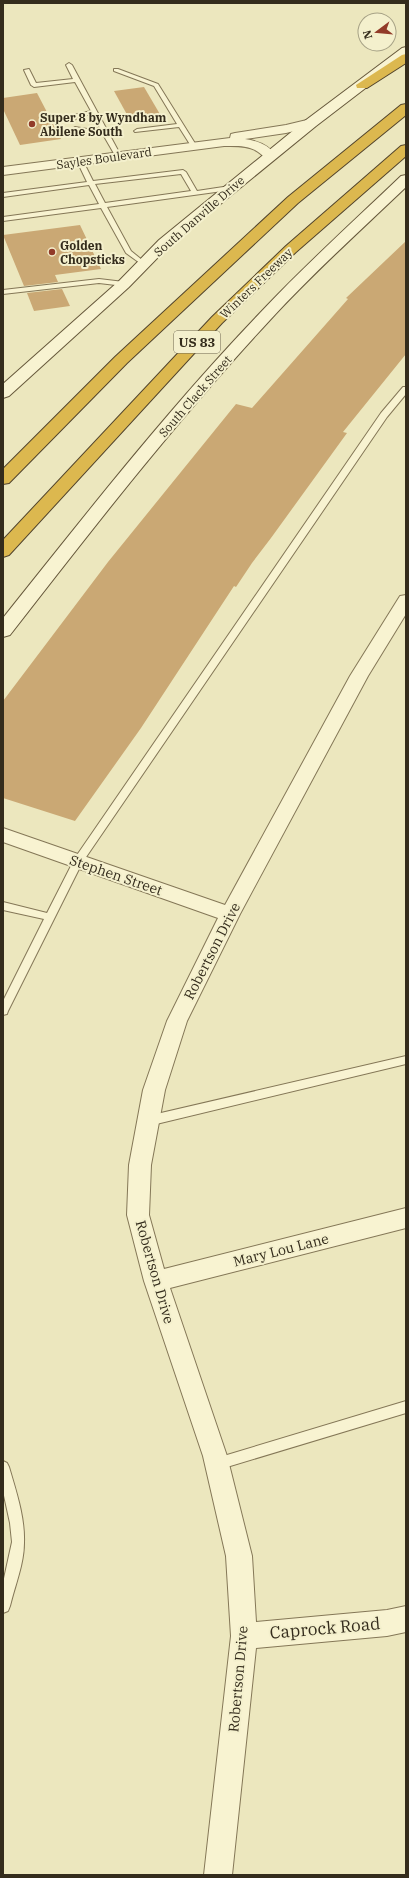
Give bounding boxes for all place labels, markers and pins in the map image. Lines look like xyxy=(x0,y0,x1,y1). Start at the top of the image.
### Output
place label: Super 8 by Wyndham Abilene South xyxy=(40,110,167,139)
marker: Super 8 by Wyndham Abilene South xyxy=(27,119,37,129)
place label: Golden Chopsticks xyxy=(60,238,125,267)
marker: Golden Chopsticks xyxy=(47,247,57,257)

